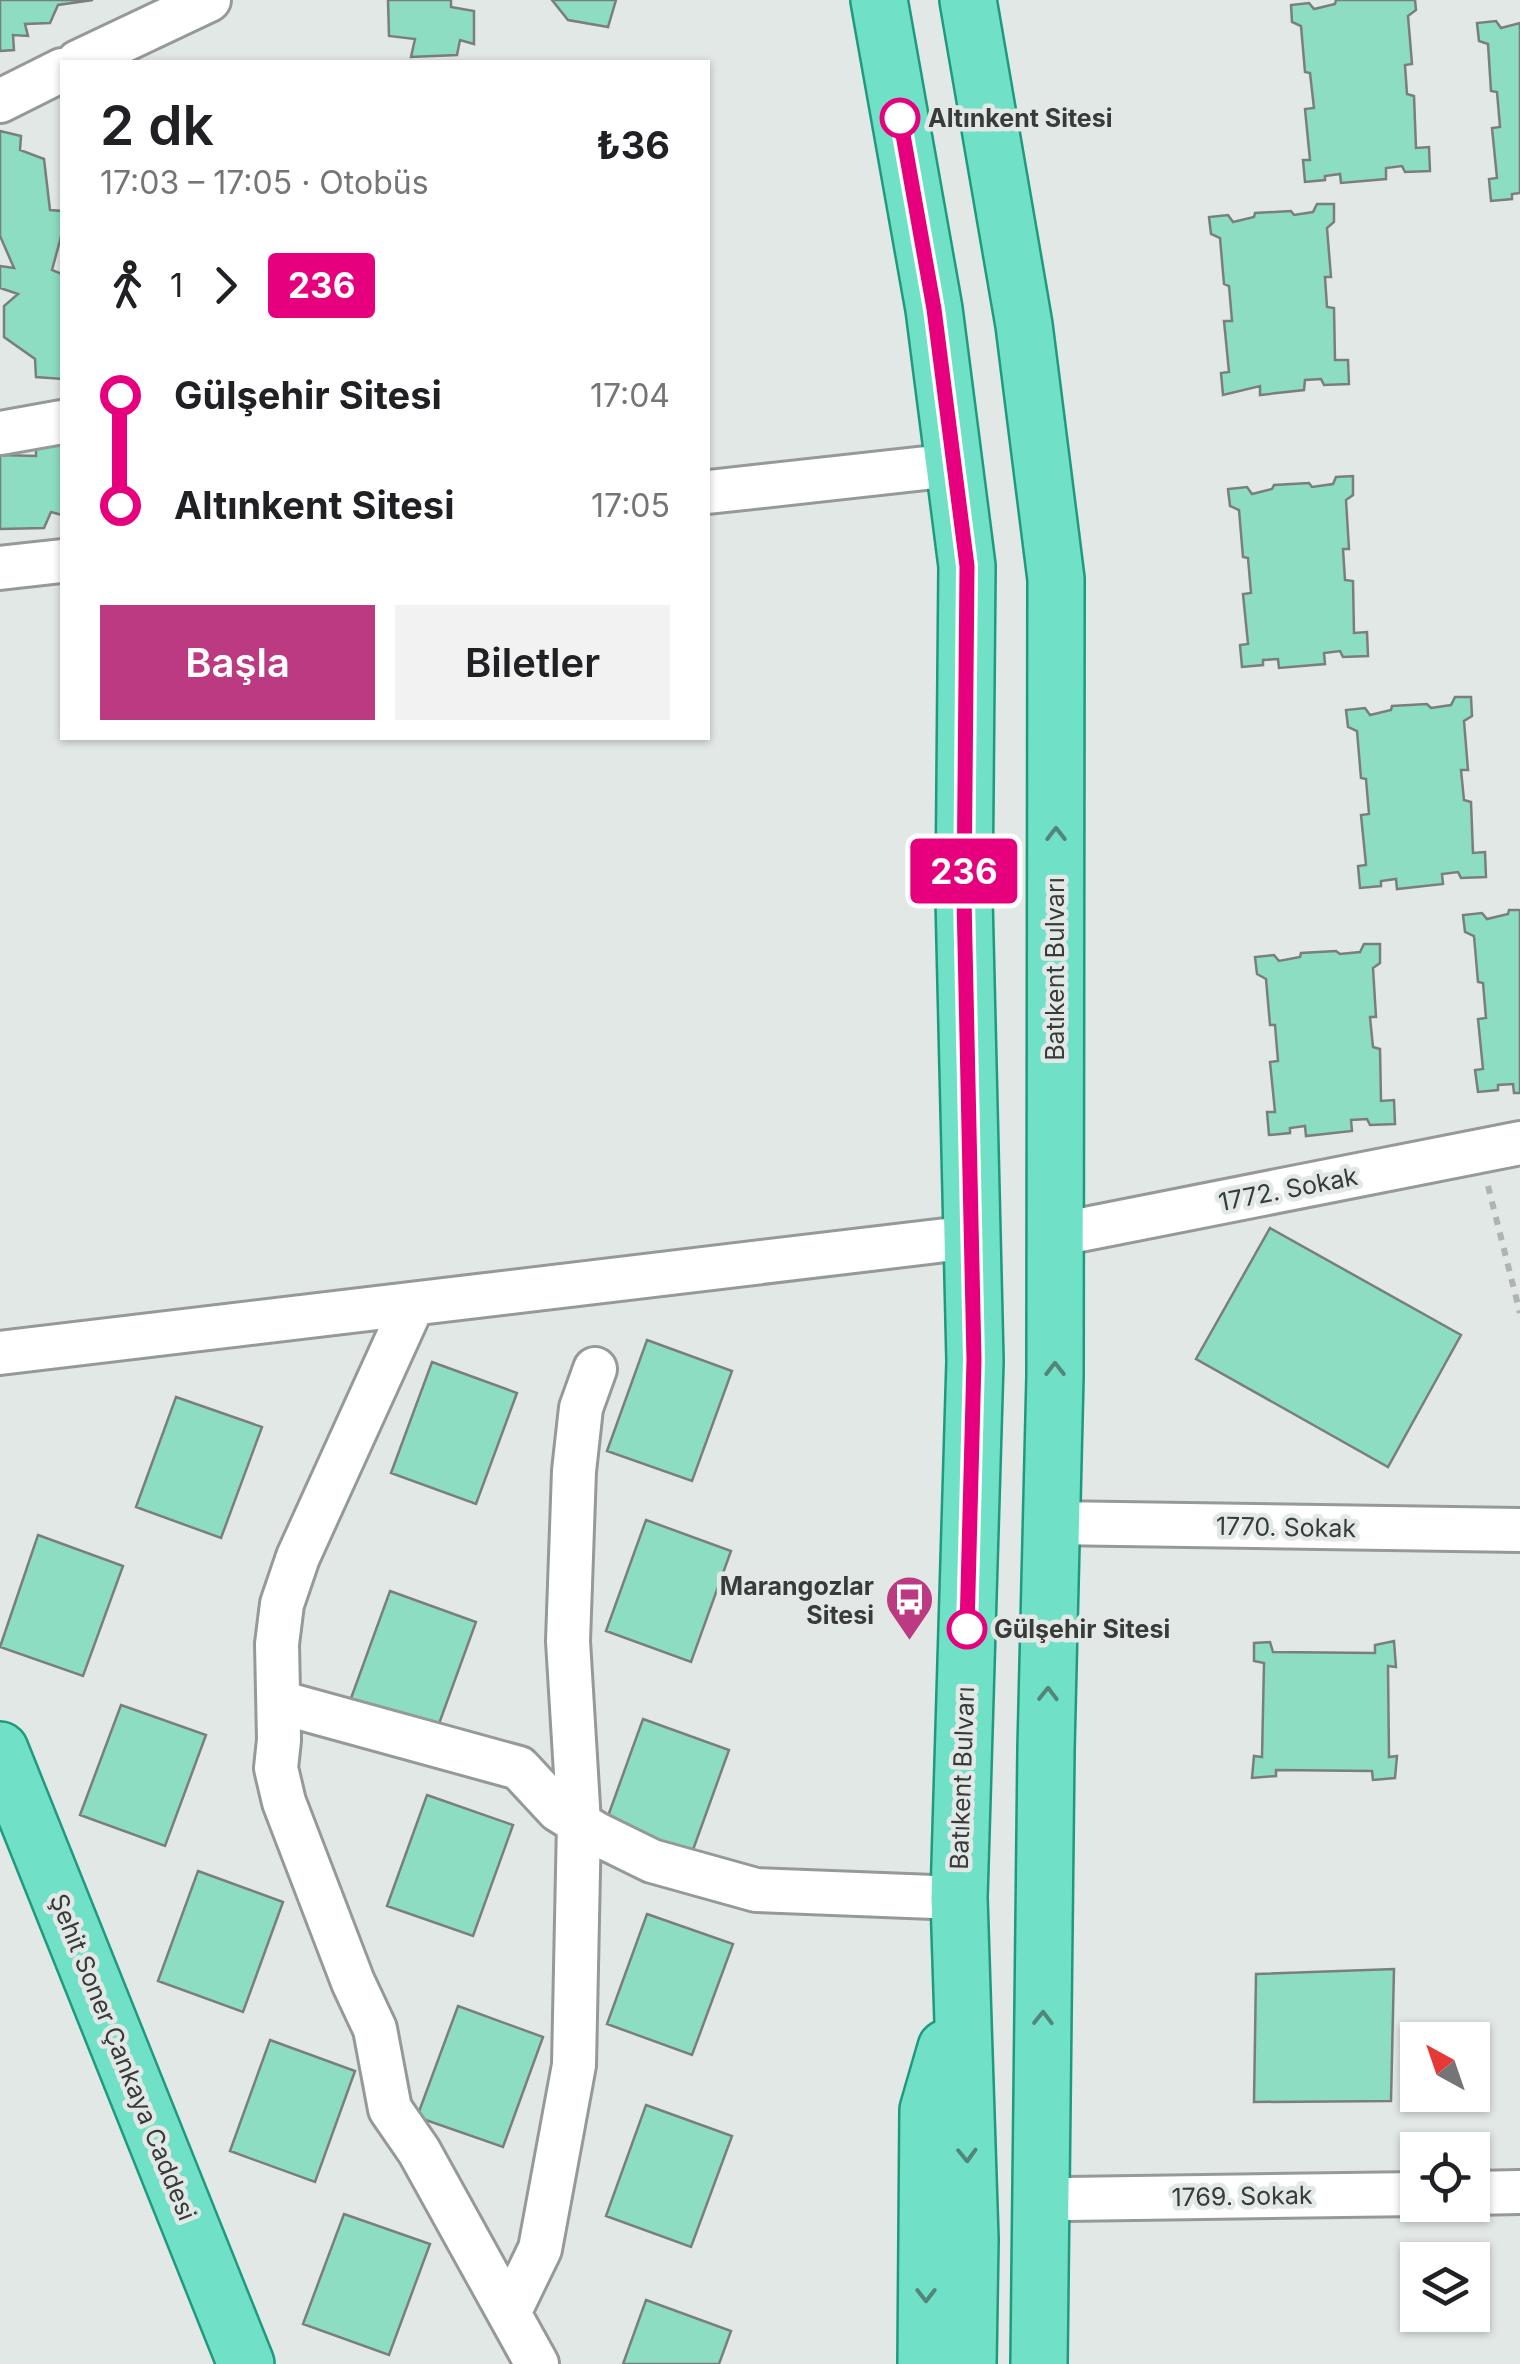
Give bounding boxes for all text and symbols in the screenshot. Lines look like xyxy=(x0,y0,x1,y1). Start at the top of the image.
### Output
text: 2 dk xyxy=(100,92,214,158)
marker: Altınkent Sitesi xyxy=(881,99,919,137)
place label: Altınkent Sitesi xyxy=(928,103,1113,133)
text: ₺36 xyxy=(596,122,670,168)
text: 17:03 – 17:05 · Otobüs xyxy=(100,163,429,202)
icon: walk xyxy=(100,258,155,313)
icon: forward xyxy=(198,258,253,313)
text: 236 xyxy=(288,264,355,306)
text: 1 xyxy=(170,266,183,305)
text: Gülşehir Sitesi xyxy=(174,372,442,418)
text: 17:04 xyxy=(590,376,670,415)
text: Altınkent Sitesi xyxy=(174,482,454,528)
text: 17:05 xyxy=(591,486,670,525)
button: Başla xyxy=(100,605,375,720)
button: Biletler xyxy=(395,605,670,720)
one-way arrow xyxy=(1045,825,1067,840)
line badge: 236 xyxy=(906,838,1022,904)
text: 236 xyxy=(930,850,998,892)
street label: Batıkent Bulvarı xyxy=(1040,877,1070,1061)
street label: 1772. Sokak xyxy=(1216,1161,1360,1217)
one-way arrow xyxy=(1044,1360,1066,1376)
street label: 1770. Sokak xyxy=(1216,1511,1357,1543)
place label: Marangozlar Sitesi xyxy=(720,1571,874,1630)
bus stop icon: Marangozlar Sitesi xyxy=(883,1574,935,1642)
marker: Gülşehir Sitesi xyxy=(948,1610,986,1648)
place label: Gülşehir Sitesi xyxy=(994,1614,1170,1644)
one-way arrow xyxy=(1037,1685,1058,1701)
street label: Batıkent Bulvarı xyxy=(944,1686,980,1870)
street label: Şehit Soner Çankaya Caddesi xyxy=(44,1889,202,2225)
one-way arrow xyxy=(1032,2010,1054,2026)
north arrow xyxy=(1400,2022,1490,2112)
map controls xyxy=(1400,2022,1490,2332)
button: locate xyxy=(1400,2132,1490,2222)
one-way arrow xyxy=(957,2147,978,2163)
street label: 1769. Sokak xyxy=(1171,2180,1313,2212)
button: layers xyxy=(1400,2242,1490,2332)
one-way arrow xyxy=(916,2287,937,2303)

